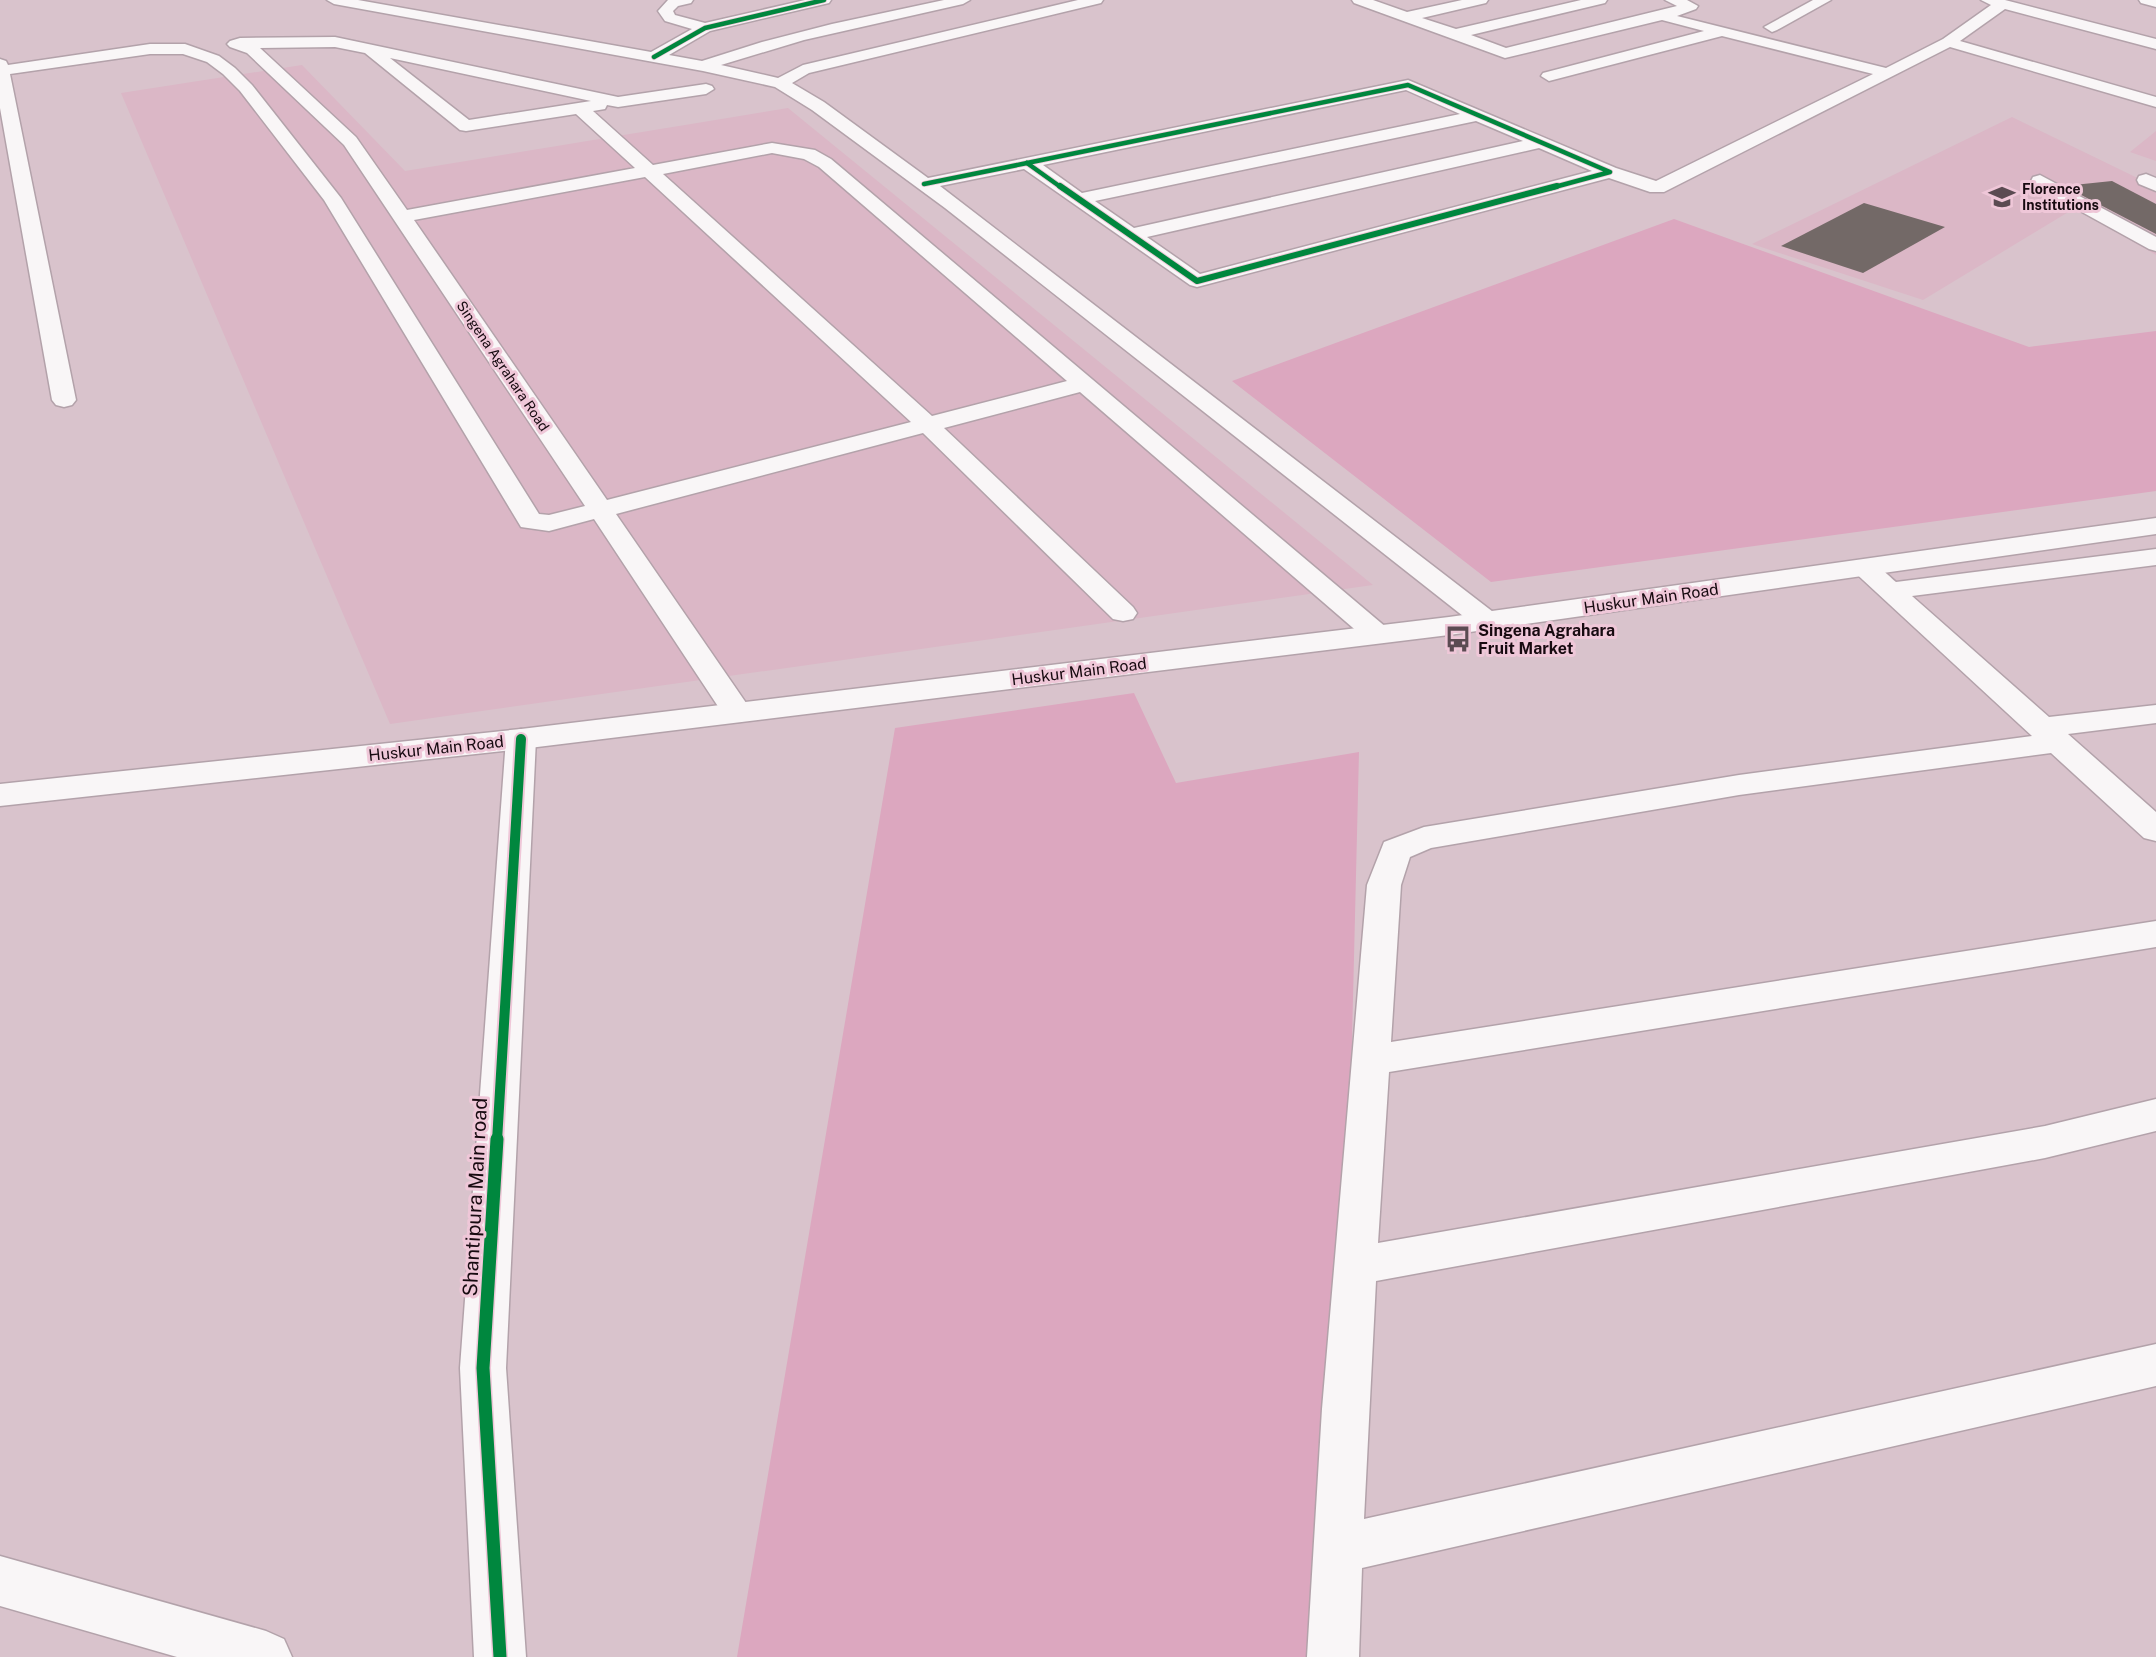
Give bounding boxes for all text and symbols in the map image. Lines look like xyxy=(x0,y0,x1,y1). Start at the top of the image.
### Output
place label: Florence Institutions xyxy=(2022,181,2099,213)
school or university icon: Florence Institutions xyxy=(1987,182,2017,212)
street label: Singena Agrahara Road xyxy=(453,298,553,434)
street label: Huskur Main Road xyxy=(1582,580,1720,617)
place label: Singena Agrahara Fruit Market xyxy=(1478,621,1615,658)
bus stop icon: Singena Agrahara Fruit Market xyxy=(1443,624,1473,654)
street label: Huskur Main Road xyxy=(1010,654,1148,689)
street label: Huskur Main Road xyxy=(367,732,505,765)
street label: Shantipura Main road xyxy=(458,1097,492,1297)

